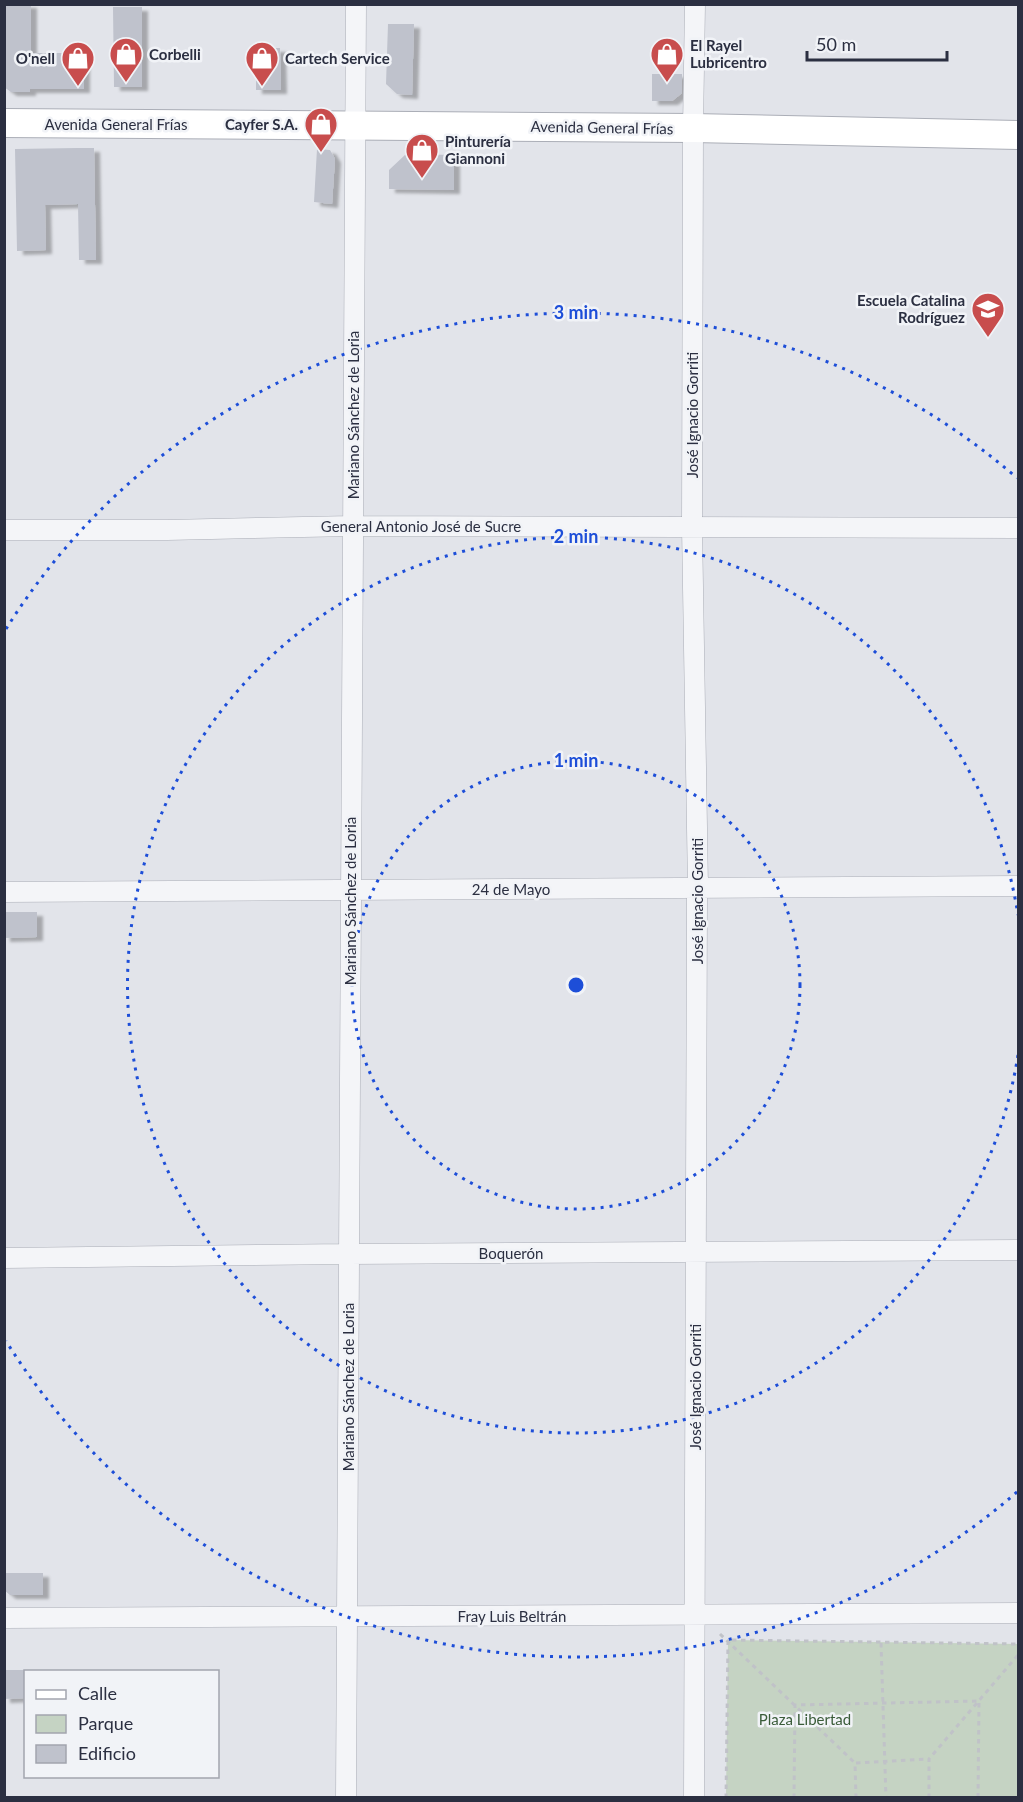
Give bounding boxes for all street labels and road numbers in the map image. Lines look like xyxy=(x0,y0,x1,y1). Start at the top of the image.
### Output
street label: Avenida General Frías xyxy=(45,115,187,133)
street label: Avenida General Frías xyxy=(530,117,674,137)
street label: Mariano Sánchez de Loria xyxy=(344,331,362,499)
street label: José Ignacio Gorriti xyxy=(683,352,701,478)
street label: General Antonio José de Sucre xyxy=(321,517,521,535)
street label: Mariano Sánchez de Loria xyxy=(341,817,359,985)
street label: José Ignacio Gorriti xyxy=(688,838,706,964)
street label: 24 de Mayo xyxy=(472,880,550,898)
street label: Boquerón xyxy=(479,1244,543,1262)
street label: Mariano Sánchez de Loria xyxy=(339,1303,357,1471)
street label: José Ignacio Gorriti xyxy=(686,1324,704,1450)
street label: Fray Luis Beltrán xyxy=(458,1607,566,1625)

